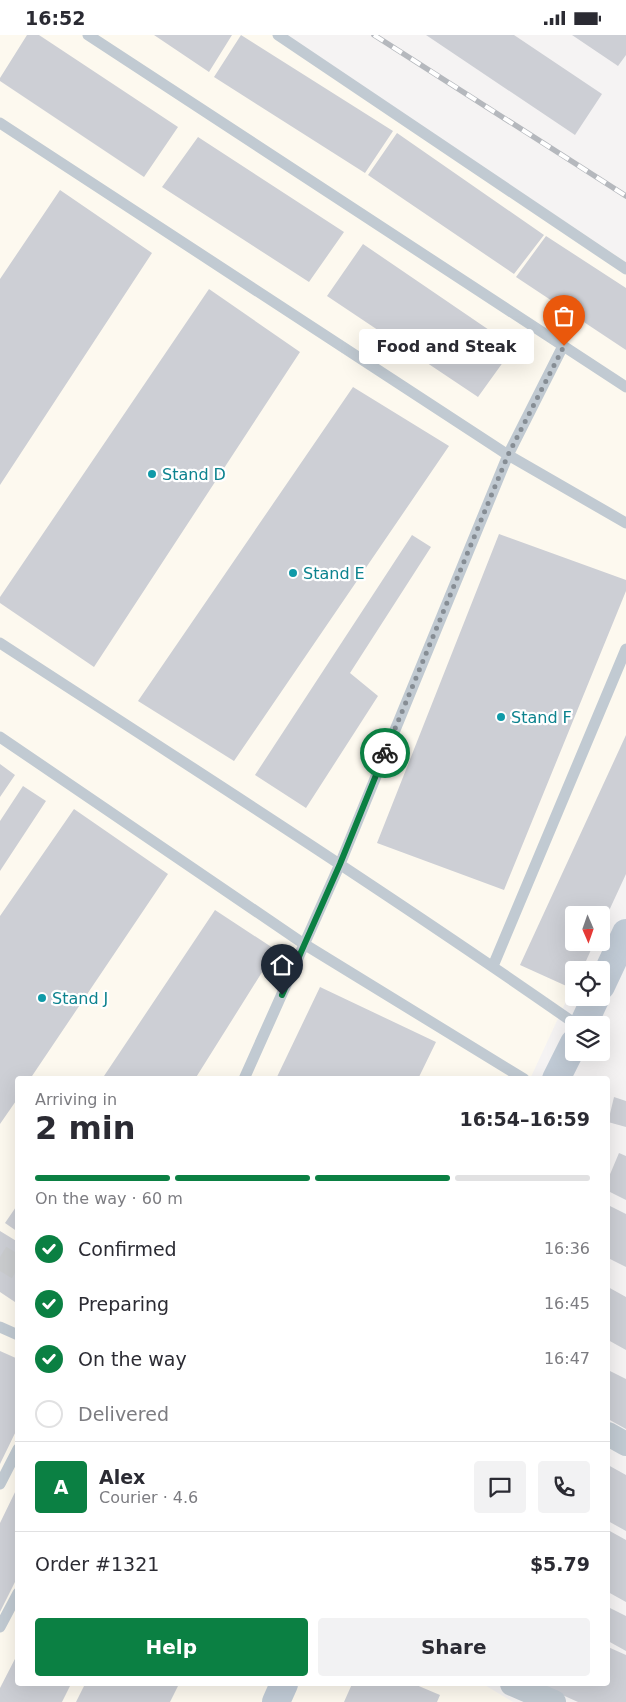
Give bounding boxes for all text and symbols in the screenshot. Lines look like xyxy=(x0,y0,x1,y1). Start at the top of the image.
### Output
text: 16:52 xyxy=(25,7,85,29)
pin xyxy=(543,295,585,346)
icon: bag xyxy=(550,302,578,330)
callout: Food and Steak xyxy=(359,329,534,363)
text: Food and Steak xyxy=(377,337,516,356)
place label: Stand D xyxy=(162,465,226,484)
marker: Stand D xyxy=(146,468,158,480)
place label: Stand E xyxy=(303,564,365,583)
marker: Stand E xyxy=(287,567,299,579)
place label: Stand F xyxy=(511,708,572,727)
marker: Stand F xyxy=(495,711,507,723)
courier xyxy=(360,728,410,778)
icon: bike xyxy=(371,739,399,767)
north arrow xyxy=(565,906,610,951)
map controls xyxy=(565,906,610,1061)
pin xyxy=(261,944,303,995)
icon: home xyxy=(268,951,296,979)
button: locate xyxy=(565,961,610,1006)
place label: Stand J xyxy=(52,989,108,1008)
marker: Stand J xyxy=(36,992,48,1004)
button: layers xyxy=(565,1016,610,1061)
text: Arriving in xyxy=(35,1090,117,1109)
text: 16:54–16:59 xyxy=(460,1108,590,1130)
text: 2 min xyxy=(35,1109,136,1147)
text: On the way · 60 m xyxy=(35,1189,183,1208)
icon: check xyxy=(35,1235,63,1263)
text: Confirmed xyxy=(78,1238,177,1260)
text: 16:36 xyxy=(544,1239,590,1258)
icon: check xyxy=(35,1290,63,1318)
text: Preparing xyxy=(78,1293,169,1315)
text: 16:45 xyxy=(544,1294,590,1313)
icon: check xyxy=(35,1345,63,1373)
text: On the way xyxy=(78,1348,187,1370)
text: 16:47 xyxy=(544,1349,590,1368)
text: Delivered xyxy=(78,1403,169,1425)
button: chat xyxy=(474,1461,526,1513)
button: phone xyxy=(538,1461,590,1513)
text: Alex xyxy=(99,1466,145,1488)
text: A xyxy=(54,1476,68,1498)
text: Courier · 4.6 xyxy=(99,1488,198,1507)
text: Order #1321 xyxy=(35,1553,159,1575)
text: $5.79 xyxy=(530,1553,590,1575)
button: Help xyxy=(35,1618,308,1676)
button: Share xyxy=(318,1618,590,1676)

